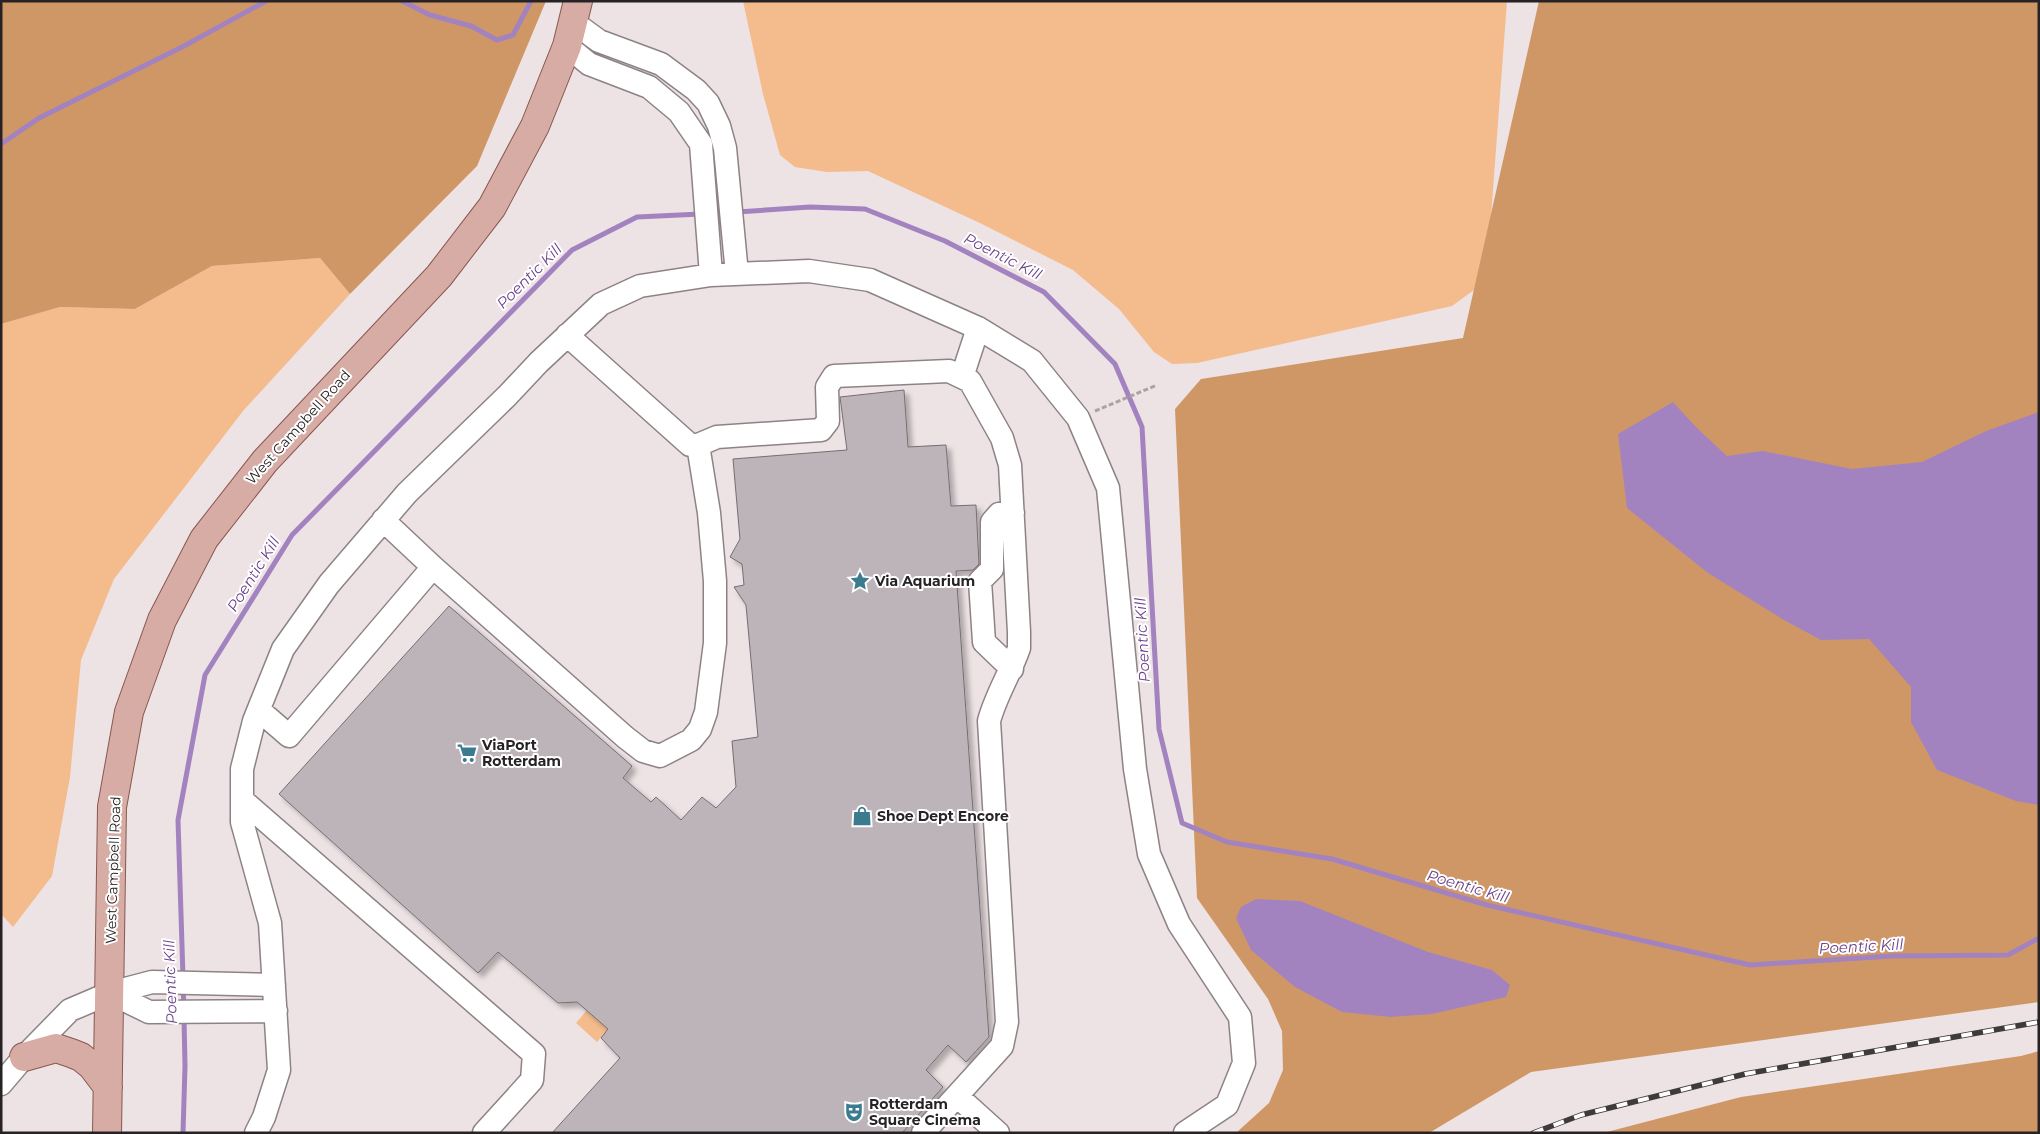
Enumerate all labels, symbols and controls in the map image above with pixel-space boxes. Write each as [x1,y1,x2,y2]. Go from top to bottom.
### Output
water label: Poentic Kill [961,228,1045,284]
water label: Poentic Kill [492,239,566,313]
street label: West Campbell Road [242,366,354,488]
water label: Poentic Kill [223,533,283,615]
place icon: Via Aquarium [849,570,871,592]
place label: Via Aquarium [874,572,975,590]
water label: Poentic Kill [1130,597,1154,683]
place label: ViaPort Rotterdam [481,736,561,770]
supermarket icon: ViaPort Rotterdam [456,742,478,764]
street label: West Campbell Road [101,796,125,944]
shop icon: Shoe Dept Encore [851,805,873,827]
place label: Shoe Dept Encore [877,807,1009,825]
water label: Poentic Kill [1425,865,1511,907]
water label: Poentic Kill [1818,934,1904,958]
water label: Poentic Kill [159,939,181,1025]
place label: Rotterdam Square Cinema [869,1095,981,1129]
theatre icon: Rotterdam Square Cinema [843,1101,865,1123]

